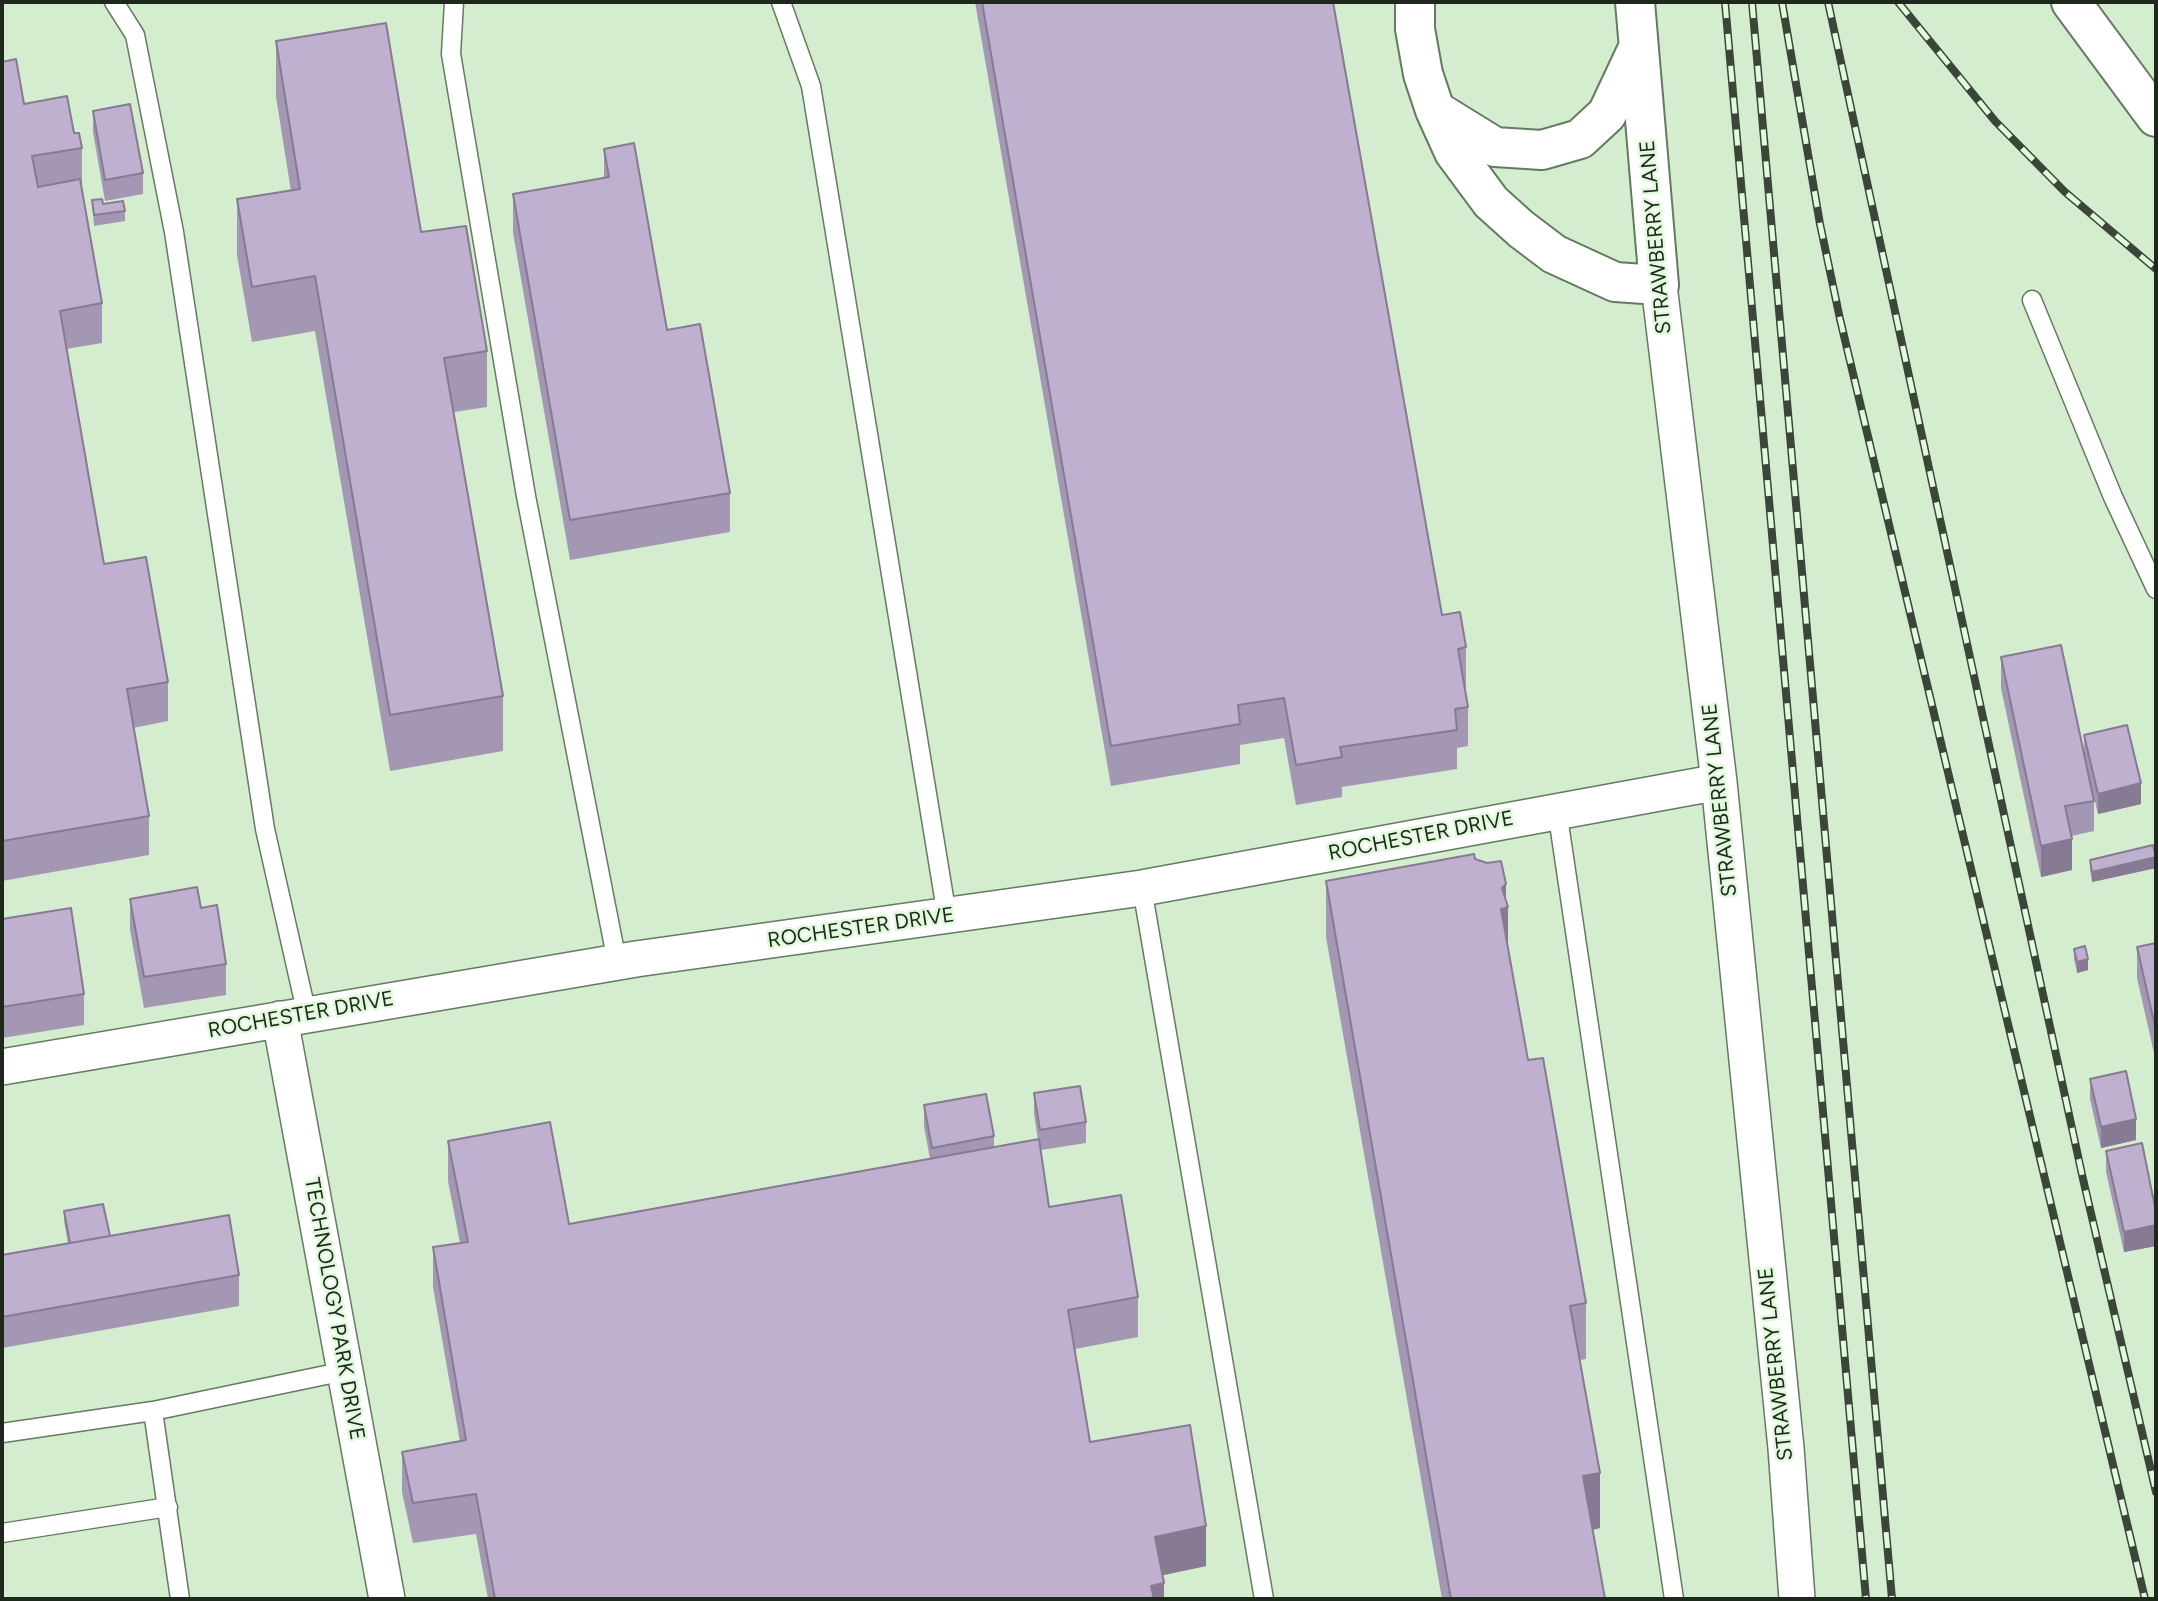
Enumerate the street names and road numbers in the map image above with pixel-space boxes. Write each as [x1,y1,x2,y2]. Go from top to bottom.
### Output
street label: STRAWBERRY LANE [1635,139,1677,335]
street label: STRAWBERRY LANE [1697,702,1743,898]
street label: ROCHESTER DRIVE [1326,806,1516,866]
street label: ROCHESTER DRIVE [766,902,956,954]
street label: ROCHESTER DRIVE [206,986,396,1044]
street label: TECHNOLOGY PARK DRIVE [299,1176,369,1442]
street label: STRAWBERRY LANE [1753,1266,1799,1462]

